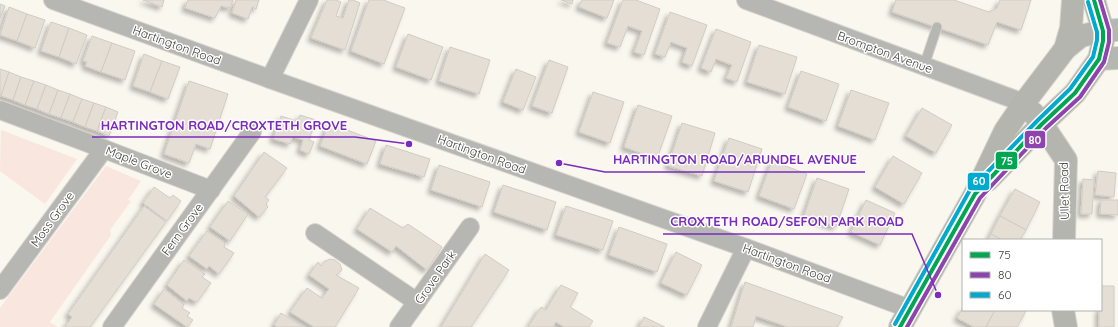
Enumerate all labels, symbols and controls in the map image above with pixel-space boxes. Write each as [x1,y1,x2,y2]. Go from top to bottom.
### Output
street label: Hartington Road [131,22,223,68]
street label: Brompton Avenue [835,28,935,76]
callout: HARTINGTON ROAD/CROXTETH GROVE [92,112,355,137]
text: HARTINGTON ROAD/CROXTETH GROVE [101,117,347,133]
line badge: 80 [1024,130,1046,149]
street label: Hartington Road [436,131,528,177]
text: 80 [1029,133,1042,147]
street label: Maple Grove [104,142,175,182]
callout: HARTINGTON ROAD/ARUNDEL AVENUE [605,147,865,172]
text: HARTINGTON ROAD/ARUNDEL AVENUE [613,151,857,167]
line badge: 75 [995,151,1018,170]
text: 75 [1001,154,1013,168]
street label: Ullet Road [1056,162,1072,220]
line badge: 60 [967,172,990,191]
text: 60 [973,174,986,188]
street label: Moss Grove [27,188,77,250]
street label: Fern Grove [158,200,206,258]
callout: CROXTETH ROAD/SEFON PARK ROAD [663,209,912,234]
text: CROXTETH ROAD/SEFON PARK ROAD [670,213,904,229]
legend [962,239,1102,311]
street label: Hartington Road [741,240,833,286]
street label: Grove Park [411,247,459,307]
text: 75 [998,247,1011,262]
text: 80 [998,267,1012,282]
text: 60 [998,287,1012,302]

